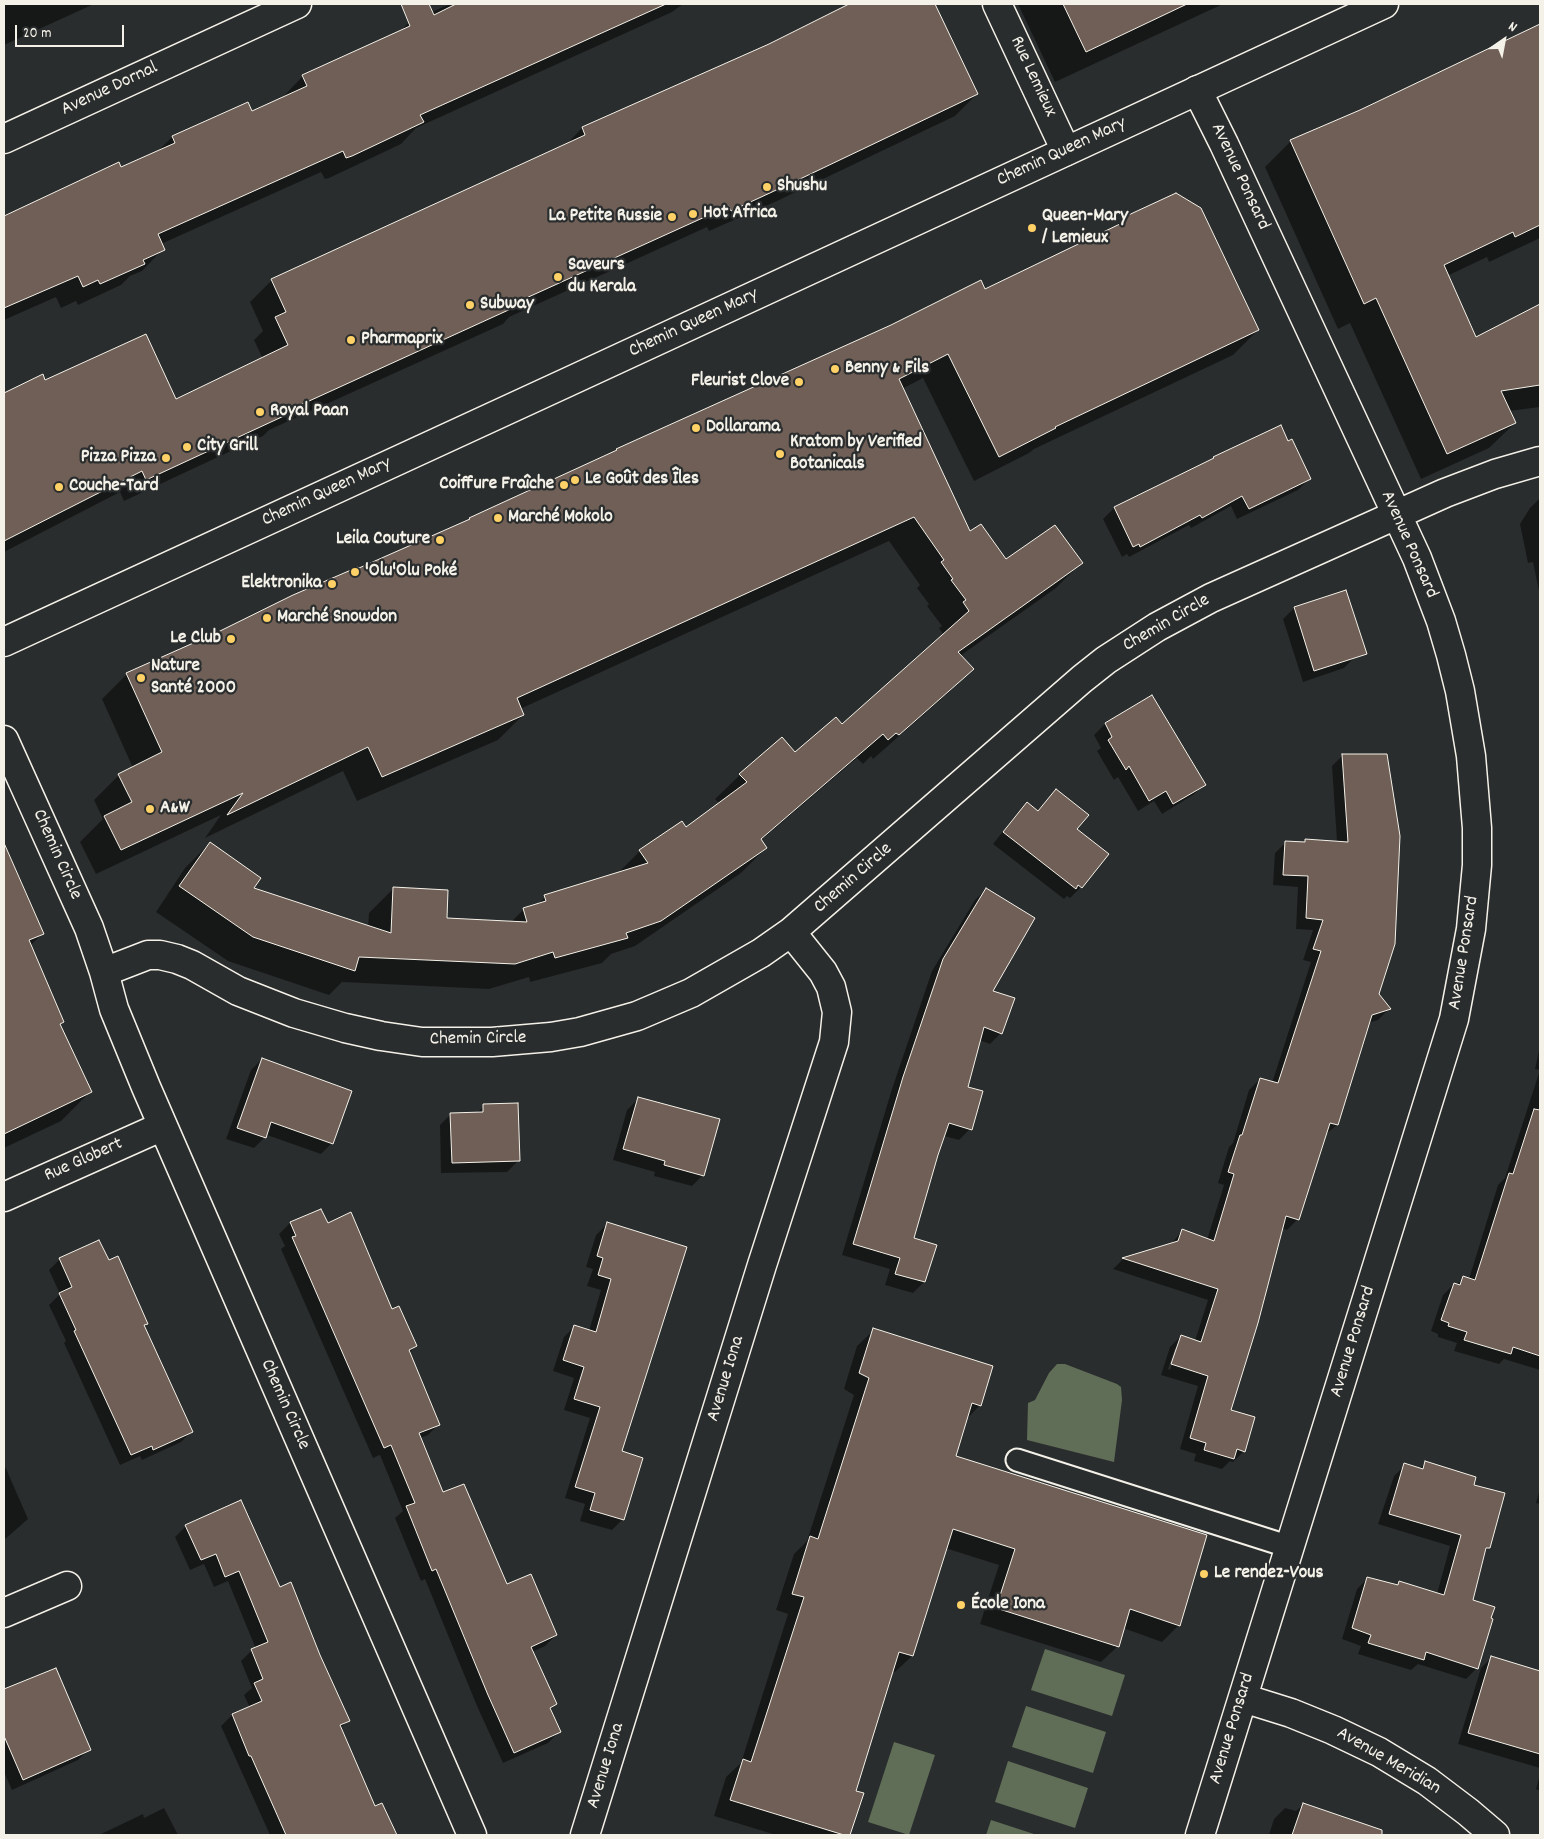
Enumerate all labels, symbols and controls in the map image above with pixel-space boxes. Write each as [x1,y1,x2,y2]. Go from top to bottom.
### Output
scale bar [18,15,126,47]
north arrow [1479,15,1529,65]
text: N [1504,17,1521,38]
text: 20 m [23,23,51,45]
street label: Rue Lemieux [1003,33,1061,121]
street label: Avenue Dornal [58,58,162,122]
street label: Chemin Queen Mary [994,113,1130,193]
street label: Avenue Ponsard [1204,120,1274,234]
place label: Shushu [777,176,827,198]
marker: Shushu [761,181,773,193]
place label: Hot Africa [703,203,777,225]
place label: La Petite Russie [548,206,662,228]
place label: Queen-Mary / Lemieux [1042,206,1128,250]
marker: Hot Africa [687,208,699,220]
marker: La Petite Russie [666,211,678,223]
marker: Queen-Mary / Lemieux [1026,222,1038,234]
place label: Saveurs du Kerala [568,255,636,299]
marker: Saveurs du Kerala [552,271,564,283]
street label: Chemin Queen Mary [626,284,762,364]
place label: Subway [480,294,534,316]
marker: Subway [464,299,476,311]
place label: Pharmaprix [361,329,443,351]
marker: Pharmaprix [345,334,357,346]
place label: Benny & Fils [845,358,929,380]
marker: Benny & Fils [829,363,841,375]
place label: Fleurist Clove [691,371,789,393]
marker: Fleurist Clove [793,376,805,388]
place label: Royal Paan [270,401,348,423]
marker: Royal Paan [254,406,266,418]
place label: Dollarama [706,417,780,439]
marker: Dollarama [690,422,702,434]
place label: Kratom by Verified Botanicals [790,432,922,476]
place label: City Grill [197,436,258,458]
marker: City Grill [181,441,193,453]
place label: Pizza Pizza [81,447,156,469]
marker: Kratom by Verified Botanicals [774,448,786,460]
marker: Pizza Pizza [160,452,172,464]
street label: Chemin Queen Mary [259,453,395,533]
place label: Le Goût des Îles [585,469,699,491]
place label: Coiffure Fraîche [439,474,554,496]
marker: Le Goût des Îles [569,474,581,486]
place label: Couche-Tard [69,476,159,498]
marker: Coiffure Fraîche [558,479,570,491]
marker: Couche-Tard [53,481,65,493]
street label: Avenue Ponsard [1374,488,1442,602]
place label: Marché Mokolo [508,507,613,529]
marker: Marché Mokolo [492,512,504,524]
place label: Leila Couture [336,529,430,551]
marker: Leila Couture [434,534,446,546]
place label: 'Olu'Olu Poké [365,561,457,583]
marker: 'Olu'Olu Poké [349,566,361,578]
place label: Elektronika [241,573,322,595]
marker: Elektronika [326,578,338,590]
street label: Chemin Circle [1119,590,1215,658]
place label: Marché Snowdon [277,607,397,629]
marker: Marché Snowdon [261,612,273,624]
place label: Le Club [170,628,221,650]
marker: Le Club [225,633,237,645]
place label: Nature Santé 2000 [151,656,236,700]
marker: Nature Santé 2000 [135,672,147,684]
place label: A&W [160,798,190,820]
marker: A&W [144,803,156,815]
street label: Chemin Circle [26,806,86,904]
street label: Chemin Circle [810,839,898,919]
street label: Avenue Ponsard [1445,894,1485,1012]
street label: Chemin Circle [430,1028,526,1052]
street label: Rue Globert [41,1134,127,1188]
street label: Avenue Ponsard [1326,1284,1382,1400]
street label: Avenue Iona [703,1333,751,1425]
street label: Chemin Circle [254,1356,314,1454]
place label: Le rendez-Vous [1214,1563,1323,1585]
marker: Le rendez-Vous [1198,1568,1210,1580]
place label: École Iona [971,1594,1045,1616]
marker: École Iona [955,1599,967,1611]
street label: Avenue Ponsard [1205,1671,1261,1787]
street label: Avenue Iona [583,1720,631,1812]
street label: Avenue Meridian [1332,1723,1444,1801]

